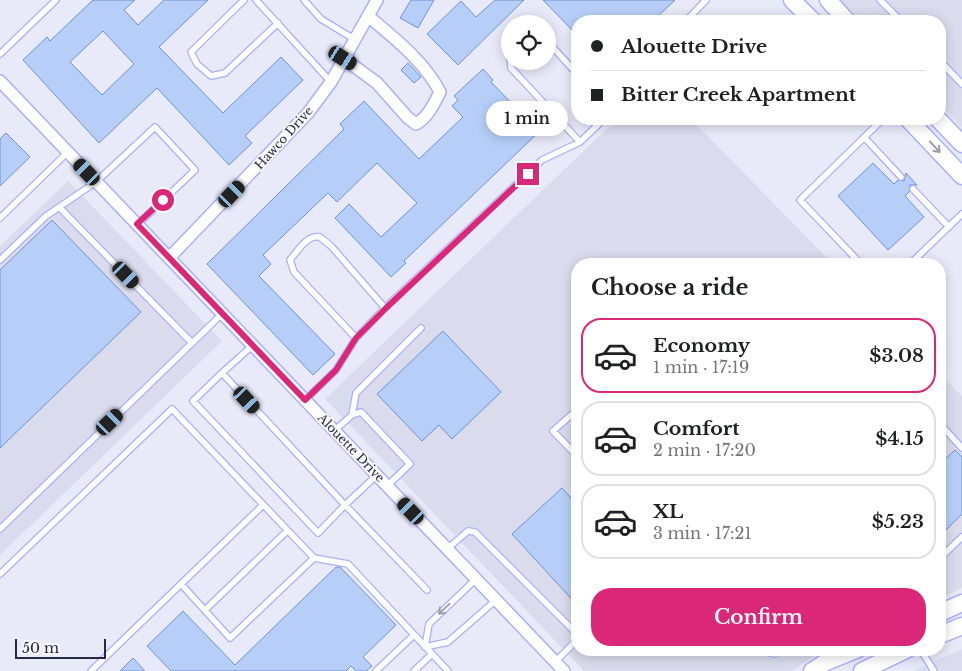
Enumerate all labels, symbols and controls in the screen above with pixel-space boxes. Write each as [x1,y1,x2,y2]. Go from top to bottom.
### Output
map controls [501,15,556,70]
button: locate [501,15,556,70]
text: Alouette Drive [621,35,767,58]
car [326,44,359,72]
text: Bitter Creek Apartment [621,83,856,106]
callout: 1 min [487,101,569,136]
street label: Hawco Drive [251,103,316,172]
text: 1 min [504,108,550,128]
one-way arrow [929,141,941,154]
car [71,156,102,188]
route end [517,163,539,185]
car [216,178,247,210]
route start [152,189,174,211]
car [110,259,141,291]
text: Choose a ride [591,274,748,301]
icon: car [593,333,638,378]
text: Economy [653,334,750,357]
text: $3.08 [869,344,924,367]
text: 1 min · 17:19 [653,357,749,377]
car [231,384,262,416]
car [93,406,126,438]
street label: Alouette Drive [314,409,388,485]
icon: car [593,416,638,461]
text: Comfort [653,417,740,440]
text: $4.15 [875,427,924,450]
text: 2 min · 17:20 [653,440,756,460]
car [395,495,426,527]
icon: car [593,499,638,544]
text: XL [653,500,683,523]
text: $5.23 [872,510,924,533]
text: 3 min · 17:21 [653,523,752,543]
button: Confirm [591,588,926,646]
one-way arrow [438,603,451,615]
scale bar [15,636,106,659]
text: 50 m [22,639,59,657]

